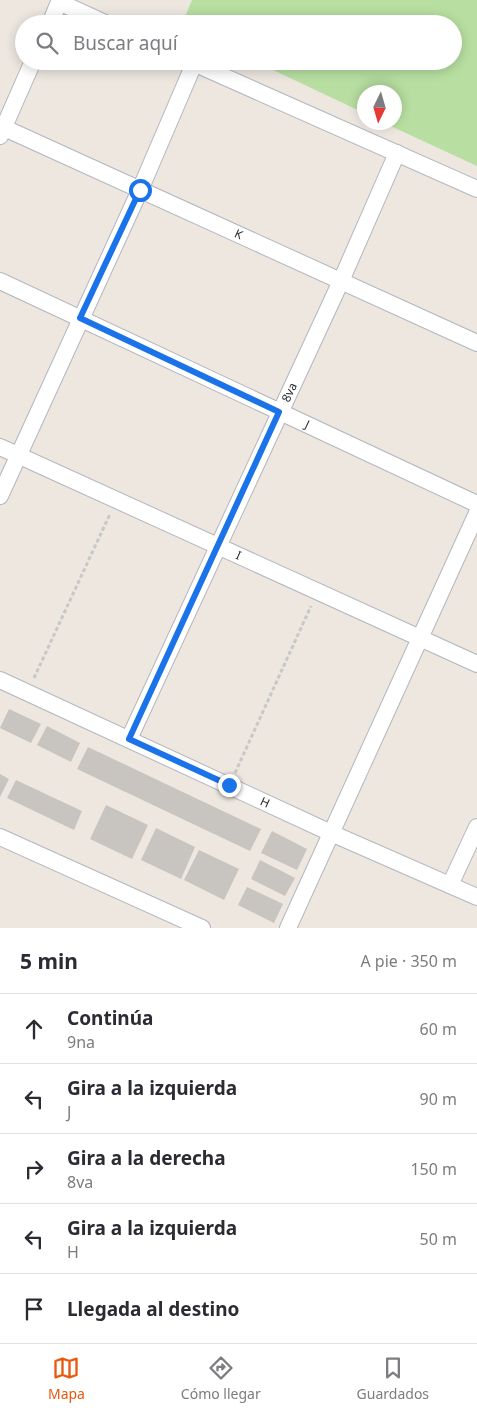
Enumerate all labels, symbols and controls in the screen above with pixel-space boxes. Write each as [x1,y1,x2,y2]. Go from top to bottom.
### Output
search box [15,15,462,70]
icon: search [33,29,61,57]
text: Buscar aquí [73,30,178,56]
north arrow [357,85,402,130]
route start [129,179,152,202]
street label: K [232,225,246,244]
street label: 8va [277,380,301,405]
street label: J [301,415,312,433]
street label: I [233,546,244,564]
route end [218,774,241,797]
street label: H [258,792,273,812]
text: 5 min [20,947,78,975]
text: A pie · 350 m [360,950,457,972]
text: Continúa [67,1005,153,1031]
icon: ahead [20,1015,48,1043]
text: 60 m [420,1018,457,1040]
text: 9na [67,1031,95,1053]
text: Gira a la izquierda [67,1075,237,1101]
icon: left [20,1085,48,1113]
text: 90 m [420,1088,457,1110]
text: J [67,1101,71,1123]
text: Gira a la derecha [67,1145,226,1171]
icon: right [20,1155,48,1183]
text: 150 m [410,1158,457,1180]
text: 8va [67,1171,93,1193]
text: Gira a la izquierda [67,1215,237,1241]
icon: left [20,1225,48,1253]
text: 50 m [420,1228,457,1250]
text: H [67,1241,79,1263]
icon: arrive [20,1295,48,1323]
text: Llegada al destino [67,1296,239,1322]
tab: Mapa [48,1354,85,1403]
tab: Cómo llegar [181,1354,261,1403]
tab: Guardados [357,1354,429,1403]

